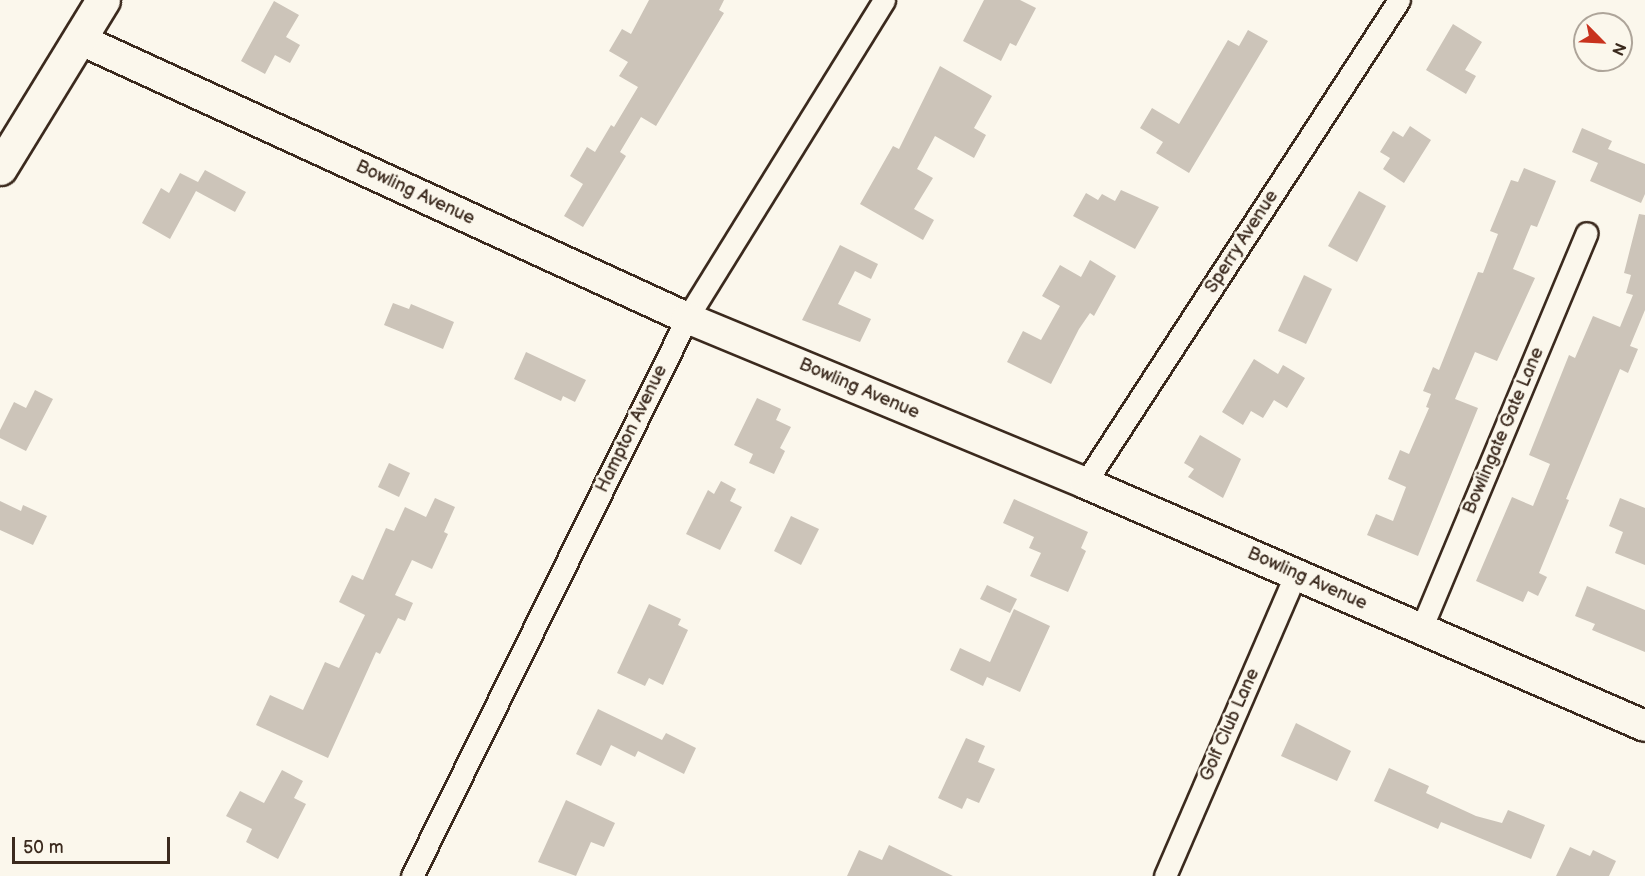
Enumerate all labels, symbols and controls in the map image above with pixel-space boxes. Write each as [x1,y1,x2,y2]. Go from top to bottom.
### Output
north arrow [1573,12,1633,72]
text: N [1607,39,1629,58]
street label: Bowling Avenue [352,156,478,230]
street label: Sperry Avenue [1200,186,1284,298]
street label: Bowlingate Gate Lane [1459,344,1549,518]
street label: Bowling Avenue [796,354,922,424]
street label: Hampton Avenue [592,362,672,496]
street label: Bowling Avenue [1244,543,1370,615]
street label: Golf Club Lane [1196,665,1264,785]
scale bar [15,825,172,863]
text: 50 m [23,837,64,858]

